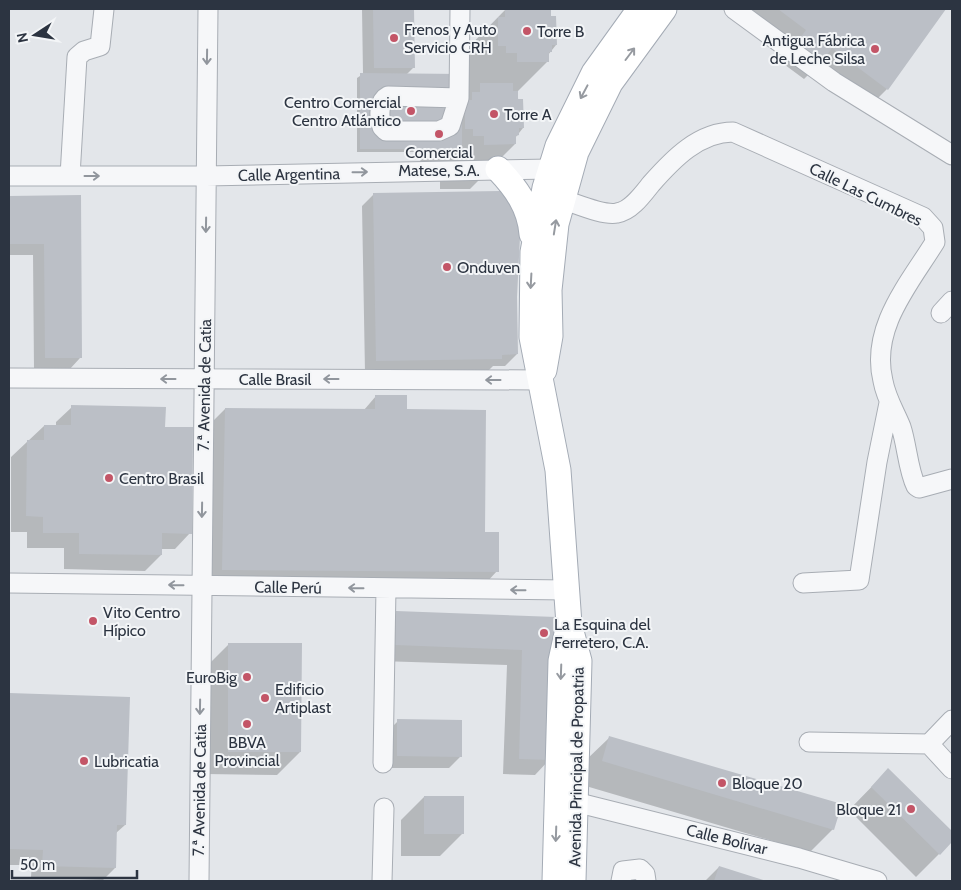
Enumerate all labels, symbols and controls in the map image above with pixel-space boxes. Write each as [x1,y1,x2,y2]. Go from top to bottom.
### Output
north arrow [10,10,60,60]
place label: Frenos y Auto Servicio CRH [404,20,497,57]
place label: Torre B [537,22,585,41]
marker: Torre B [521,25,533,37]
text: N [12,31,32,44]
place label: Antigua Fábrica de Leche Silsa [763,31,865,68]
marker: Frenos y Auto Servicio CRH [388,32,400,44]
marker: Antigua Fábrica de Leche Silsa [869,43,881,55]
one-way arrow [624,48,635,61]
one-way arrow [202,49,212,65]
one-way arrow [578,85,588,99]
place label: Centro Comercial Centro Atlántico [284,93,401,130]
marker: Centro Comercial Centro Atlántico [405,105,417,117]
place label: Torre A [504,105,552,124]
marker: Torre A [488,108,500,120]
marker: Comercial Matese, S.A. [433,128,445,140]
place label: Comercial Matese, S.A. [398,143,480,180]
street label: Calle Las Cumbres [806,159,926,230]
street label: Calle Argentina [238,164,340,185]
one-way arrow [352,167,368,177]
one-way arrow [84,171,100,181]
one-way arrow [201,216,210,232]
one-way arrow [551,220,561,236]
place label: Onduven [457,258,520,277]
marker: Onduven [441,261,453,273]
one-way arrow [527,273,536,289]
street label: 7.ª Avenida de Catia [194,318,215,451]
street label: Calle Brasil [239,370,312,389]
one-way arrow [160,374,176,384]
one-way arrow [323,374,339,384]
one-way arrow [485,375,502,385]
place label: Centro Brasil [119,469,204,488]
marker: Centro Brasil [103,472,115,484]
one-way arrow [198,501,207,517]
street label: Calle Perú [254,577,322,598]
one-way arrow [168,581,184,590]
one-way arrow [348,583,364,593]
one-way arrow [510,585,526,595]
place label: Vito Centro Hípico [103,603,180,640]
marker: Vito Centro Hípico [87,615,99,627]
place label: La Esquina del Ferretero, C.A. [554,615,651,652]
marker: La Esquina del Ferretero, C.A. [538,627,550,639]
one-way arrow [556,663,566,679]
street label: Avenida Principal de Propatria [565,667,588,867]
place label: EuroBig [186,668,238,687]
marker: EuroBig [241,671,253,683]
place label: Edificio Artiplast [275,680,332,717]
marker: Edificio Artiplast [259,692,271,704]
one-way arrow [195,698,205,715]
marker: BBVA Provincial [241,718,253,730]
street label: 7.ª Avenida de Catia [189,723,210,856]
place label: BBVA Provincial [215,733,280,770]
place label: Lubricatia [94,752,159,771]
marker: Lubricatia [78,755,90,767]
place label: Bloque 20 [732,774,803,793]
marker: Bloque 20 [716,777,728,789]
place label: Bloque 21 [836,800,901,819]
marker: Bloque 21 [905,803,917,815]
street label: Calle Bolívar [684,820,770,859]
one-way arrow [552,826,561,842]
scale bar [12,848,138,880]
text: 50 m [20,856,55,874]

